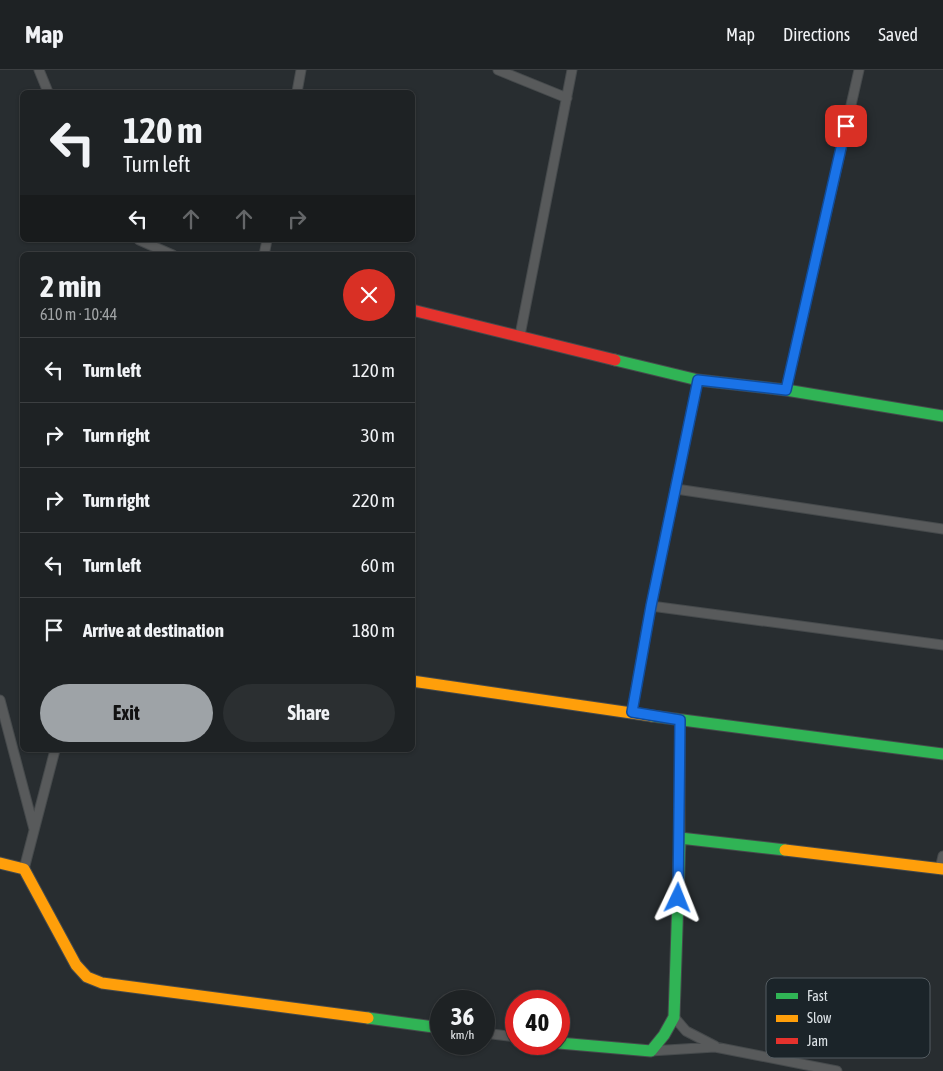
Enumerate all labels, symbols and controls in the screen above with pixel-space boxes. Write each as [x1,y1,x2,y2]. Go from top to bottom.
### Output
text: Map [25,21,64,48]
text: Map [726,24,755,45]
text: Directions [783,24,850,45]
text: Saved [878,24,918,45]
pin [825,105,867,147]
icon: left [40,110,105,175]
text: 120 m [123,110,202,150]
icon: arrive [832,112,860,140]
text: Turn left [123,151,190,177]
icon: left [124,205,152,233]
icon: ahead [177,205,205,233]
icon: ahead [230,205,258,233]
icon: right [283,205,311,233]
text: 2 min [40,269,101,303]
button: close [343,269,395,321]
text: 610 m · 10:44 [40,305,117,323]
icon: left [40,356,68,384]
text: Turn left [83,359,141,381]
text: 120 m [352,359,395,381]
icon: right [40,421,68,449]
text: Turn right [83,424,150,446]
text: 30 m [361,424,395,446]
icon: right [40,486,68,514]
text: Turn right [83,489,150,511]
text: 220 m [352,489,395,511]
icon: left [40,551,68,579]
text: Turn left [83,554,141,576]
text: 60 m [361,554,395,576]
icon: arrive [40,616,68,644]
text: Arrive at destination [83,619,224,641]
text: 180 m [352,619,395,641]
button: Exit [40,684,213,742]
button: Share [223,684,395,742]
position arrow [651,871,703,923]
legend [766,978,930,1058]
text: Fast [807,988,828,1004]
speed limit sign: 40 [505,990,570,1055]
text: 36 [451,1002,474,1030]
text: Slow [807,1010,832,1026]
text: km/h [451,1028,474,1042]
text: Jam [807,1033,828,1049]

